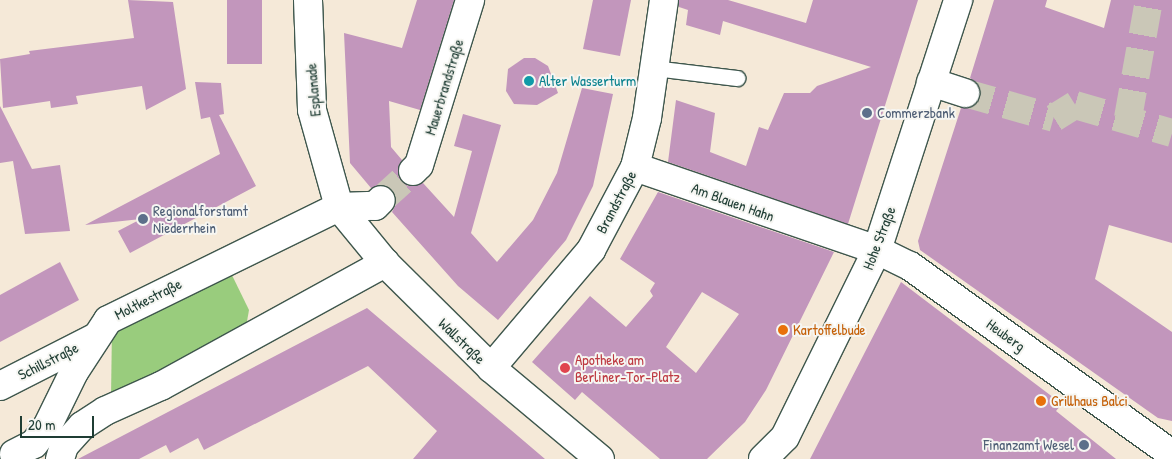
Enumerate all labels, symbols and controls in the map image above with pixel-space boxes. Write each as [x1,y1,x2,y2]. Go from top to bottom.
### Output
street label: Mauerbrandstraße [421,37,467,137]
street label: Esplanade [302,63,324,117]
place label: Alter Wasserturm [539,72,636,90]
marker: Alter Wasserturm [523,75,535,87]
place label: Commerzbank [877,104,955,122]
marker: Commerzbank [861,107,873,119]
street label: Brandstraße [592,168,640,236]
street label: Am Blauen Hahn [689,179,777,225]
place label: Regionalforstamt Niederrhein [153,201,248,236]
street label: Hohe Straße [859,204,899,272]
marker: Regionalforstamt Niederrhein [137,213,149,225]
street label: Moltkestraße [111,274,185,324]
street label: Wallstraße [435,314,489,368]
street label: Heuberg [983,315,1029,355]
place label: Kartoffelbude [793,321,866,339]
marker: Kartoffelbude [777,324,789,336]
street label: Schillstraße [15,338,81,384]
place label: Apotheke am Berliner-Tor-Platz [575,350,680,385]
marker: Apotheke am Berliner-Tor-Platz [559,362,571,374]
place label: Grillhaus Balci [1051,392,1128,410]
marker: Grillhaus Balci [1035,395,1047,407]
scale bar [22,406,96,438]
text: 20 m [28,414,55,435]
place label: Finanzamt Wesel [984,436,1074,454]
marker: Finanzamt Wesel [1078,439,1090,451]

